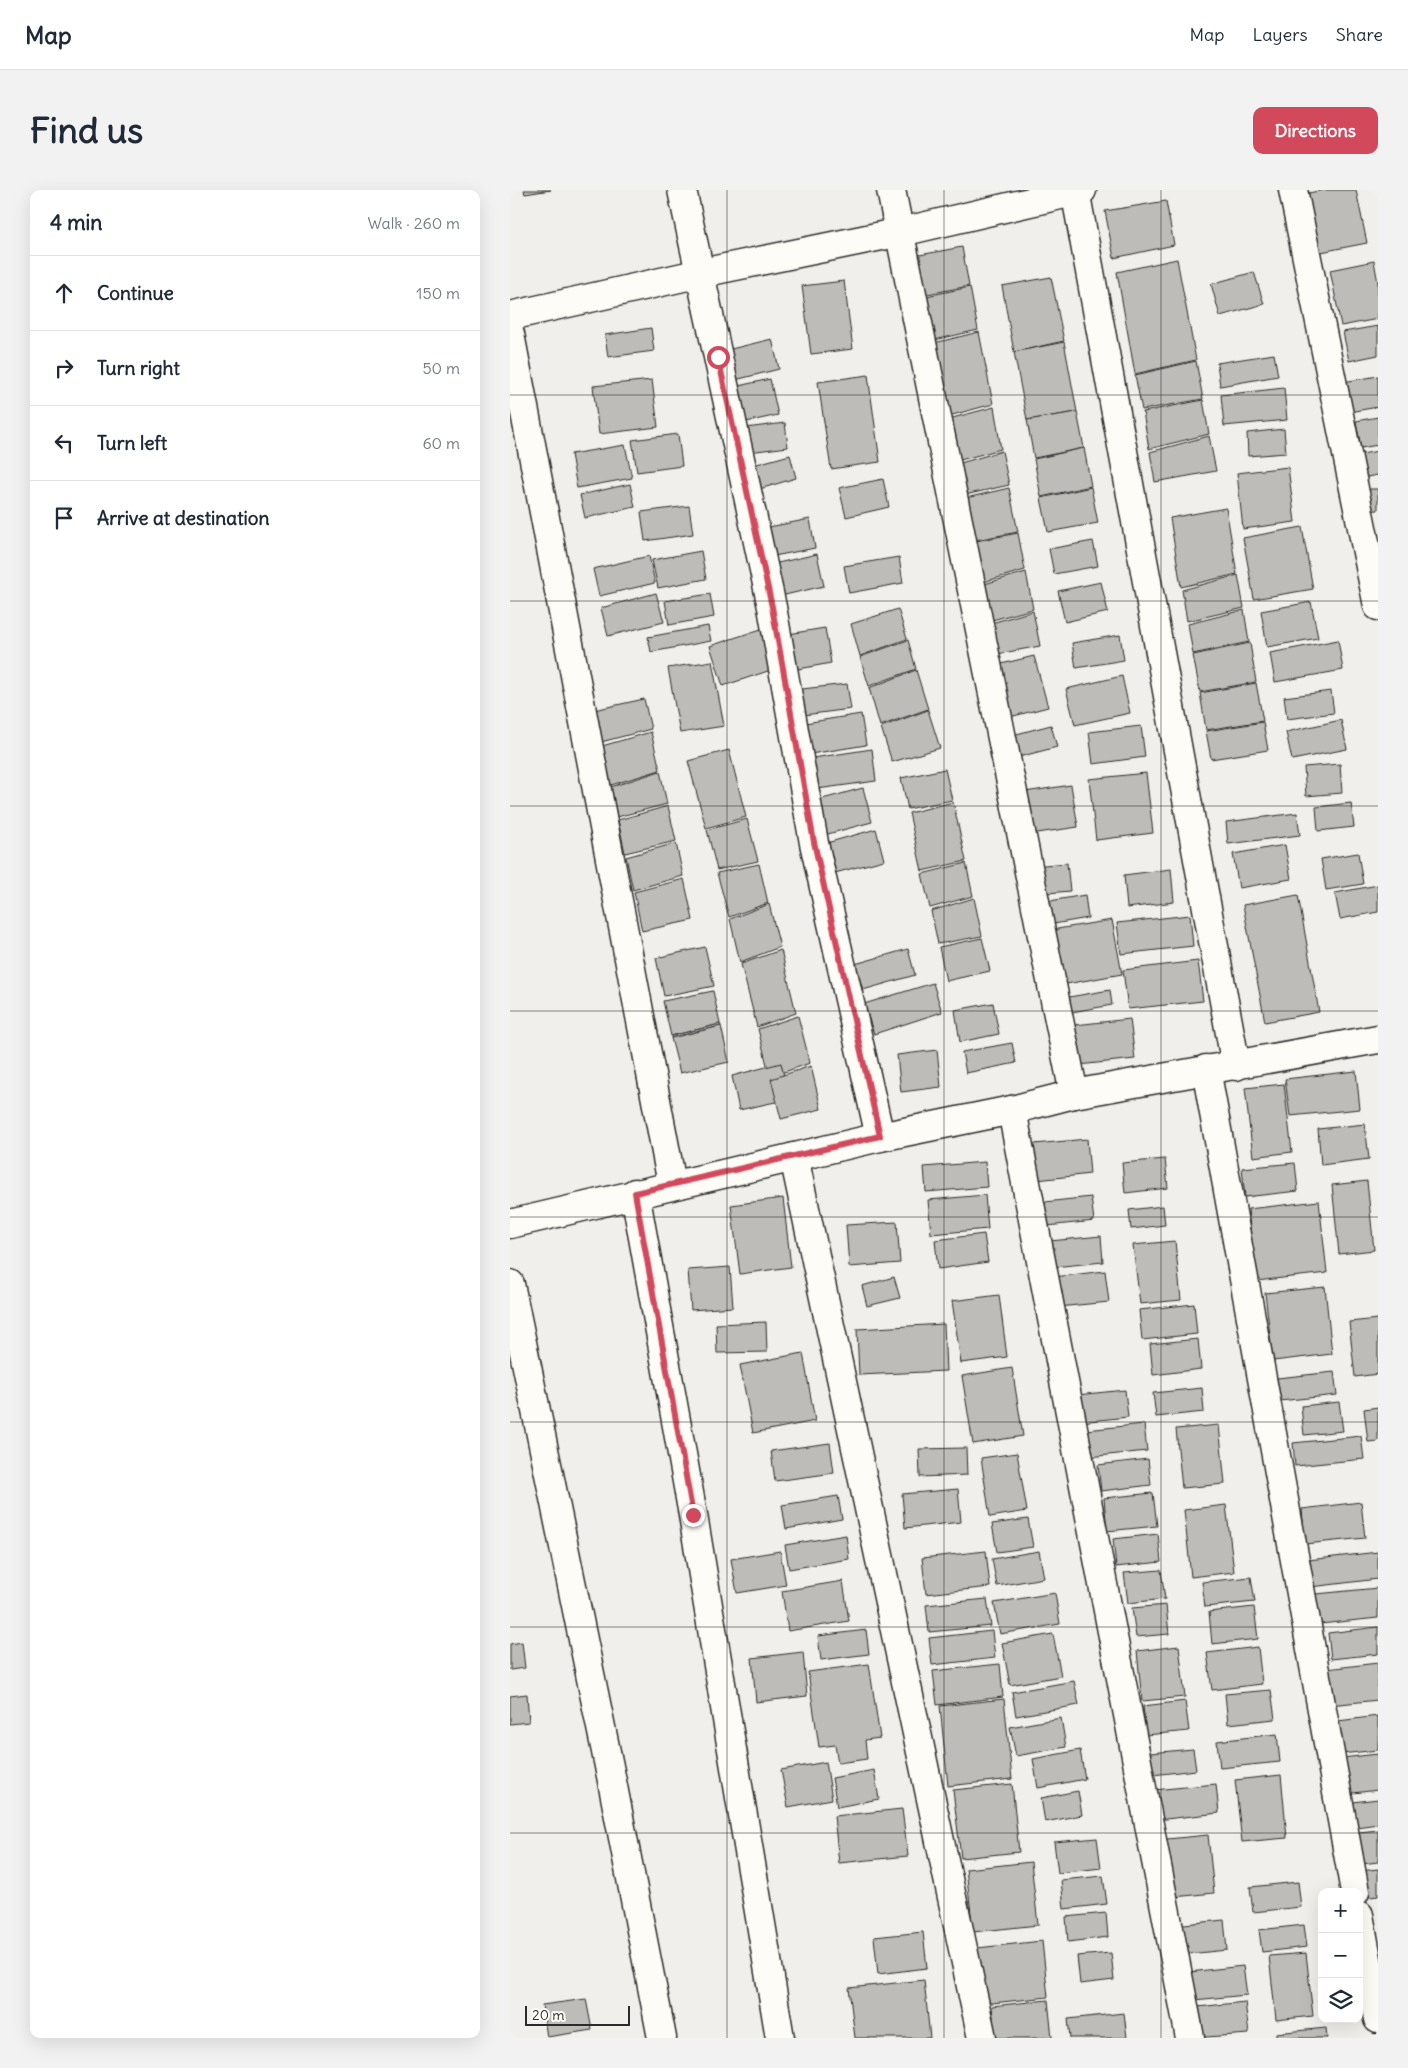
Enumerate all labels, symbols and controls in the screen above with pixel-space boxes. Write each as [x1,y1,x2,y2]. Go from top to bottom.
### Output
text: Map [25,20,72,50]
text: Map [1189,23,1224,46]
text: Layers [1252,23,1308,46]
text: Share [1336,23,1383,46]
button: Directions [1253,107,1378,154]
text: Find us [30,108,143,152]
text: 4 min [50,209,102,236]
text: Walk · 260 m [368,213,460,233]
icon: ahead [50,279,78,307]
text: Continue [97,281,174,305]
text: 150 m [416,283,460,303]
route start [707,346,730,369]
icon: right [50,354,78,382]
text: Turn right [97,356,180,380]
text: 50 m [422,358,460,378]
icon: left [50,429,78,457]
text: Turn left [97,431,167,455]
text: 60 m [422,433,460,453]
icon: arrive [50,504,78,532]
text: Arrive at destination [97,506,270,530]
route end [682,1504,705,1527]
map controls [1318,1888,1363,2023]
button: + [1318,1888,1363,1933]
button: − [1318,1933,1363,1978]
button: layers [1318,1978,1363,2023]
scale bar [525,2003,630,2026]
text: 20 m [532,2006,565,2024]

